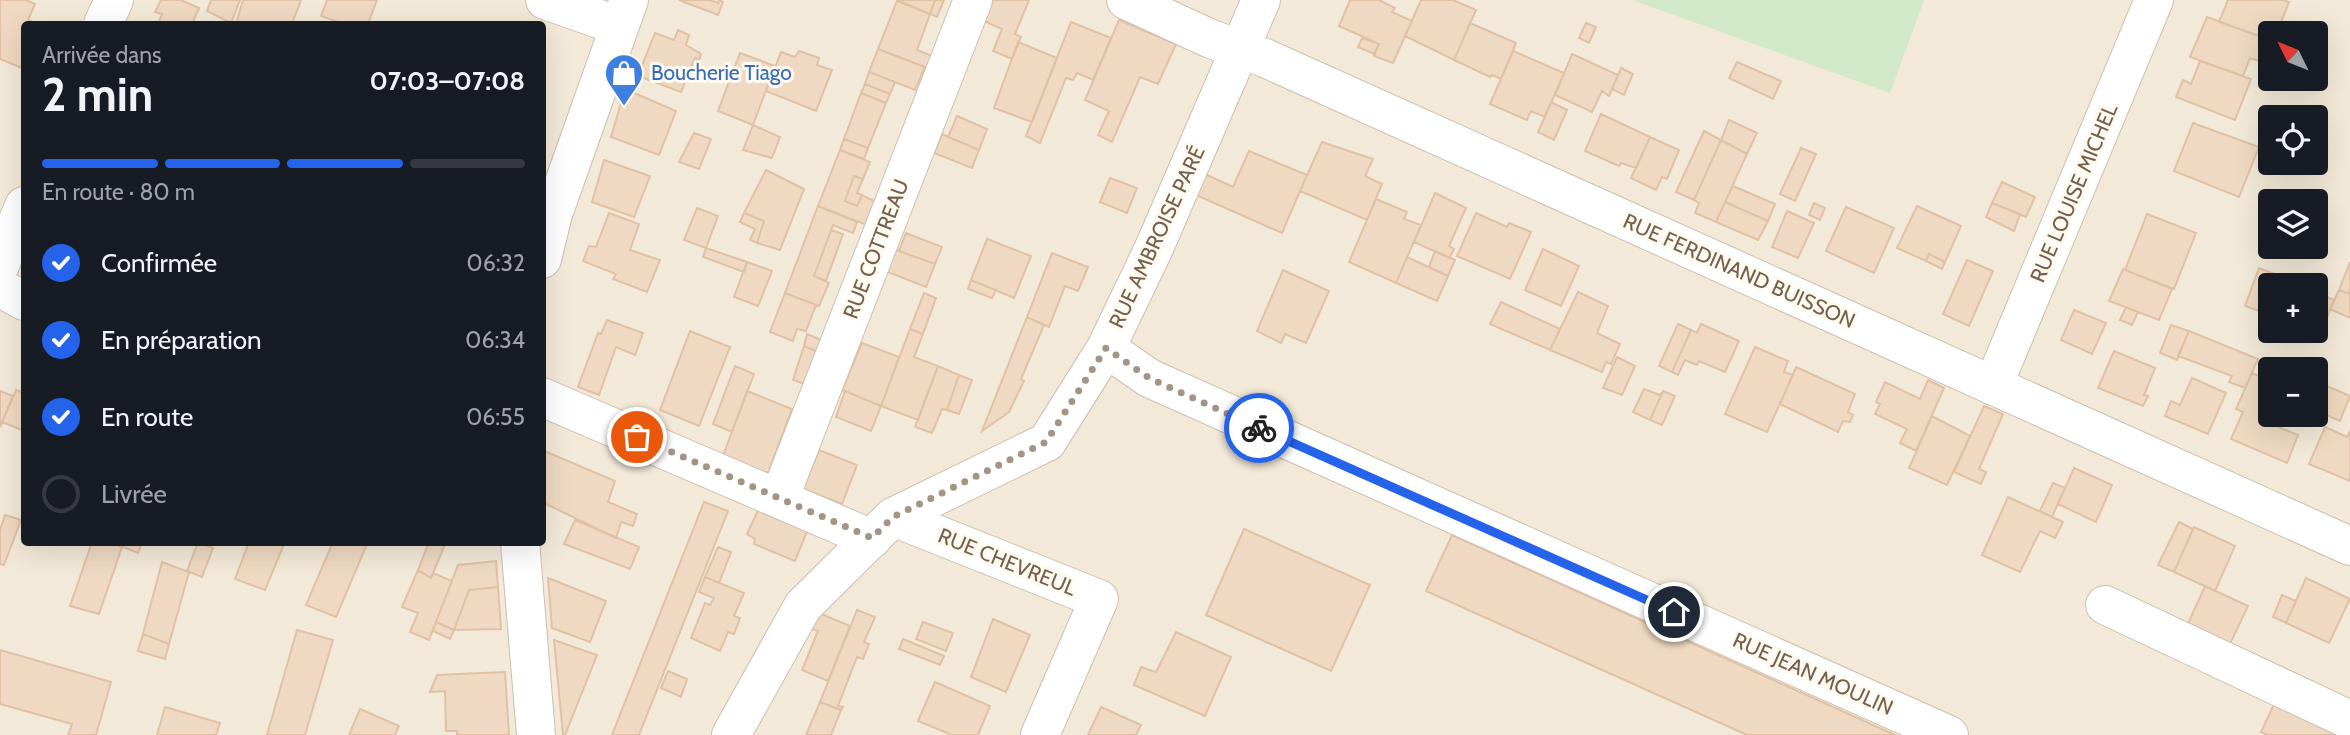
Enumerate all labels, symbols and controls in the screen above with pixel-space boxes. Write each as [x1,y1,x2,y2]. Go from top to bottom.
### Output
north arrow [2258,21,2328,91]
map controls [2258,21,2328,427]
text: Arrivée dans [42,41,162,69]
shop icon: Boucherie Tiago [603,52,645,107]
place label: Boucherie Tiago [651,60,792,85]
text: 07:03–07:08 [369,65,525,97]
text: 2 min [42,67,153,123]
street label: RUE LOUISE MICHEL [2025,99,2123,286]
button: locate [2258,105,2328,175]
street label: RUE AMBROISE PARÉ [1103,142,1210,332]
street label: RUE COTTREAU [838,176,914,322]
text: En route · 80 m [42,178,195,206]
button: layers [2258,189,2328,259]
street label: RUE FERDINAND BUISSON [1619,208,1859,333]
icon: check [42,244,80,282]
text: Confirmée [101,247,217,279]
text: 06:32 [467,249,525,277]
button: + [2258,273,2328,343]
icon: check [42,321,80,359]
text: En préparation [101,324,262,356]
text: 06:34 [465,326,525,354]
button: − [2258,357,2328,427]
courier [1224,393,1294,463]
icon: check [42,398,80,436]
text: En route [101,401,193,433]
text: 06:55 [466,403,525,431]
pin [607,407,667,467]
icon: bike [1240,409,1278,447]
icon: bag [618,418,656,456]
text: Livrée [101,478,167,510]
street label: RUE CHEVREUL [935,523,1080,601]
pin [1644,582,1704,642]
icon: home [1655,593,1693,631]
street label: RUE JEAN MOULIN [1729,627,1897,720]

